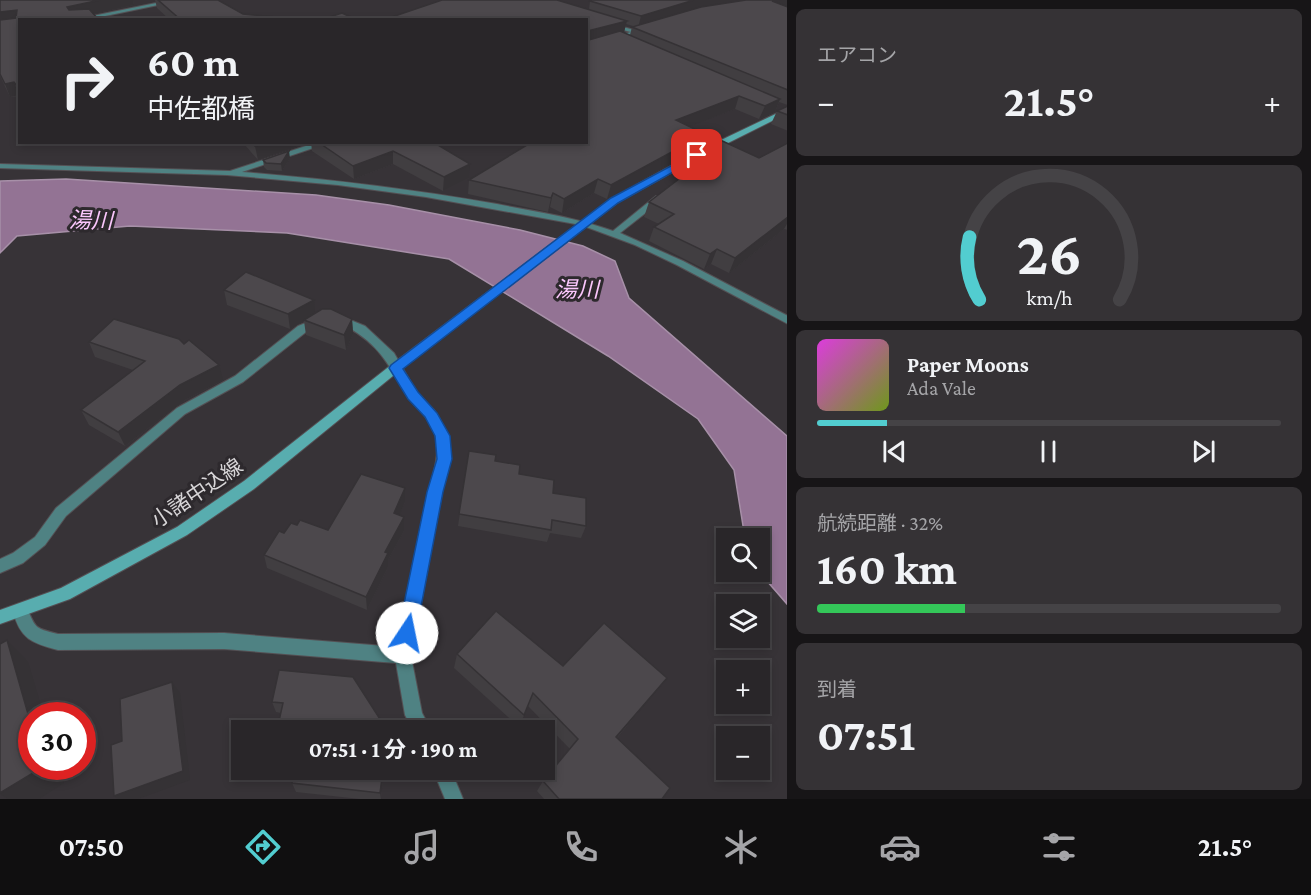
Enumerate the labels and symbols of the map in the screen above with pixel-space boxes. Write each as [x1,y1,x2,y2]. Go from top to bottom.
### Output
pin [671,129,722,180]
water label: 湯川 [69,208,115,233]
water label: 湯川 [555,277,601,302]
street label: 小諸中込線 [147,454,247,532]
position arrow [375,601,439,665]
speed limit sign: 30 [18,702,96,780]

